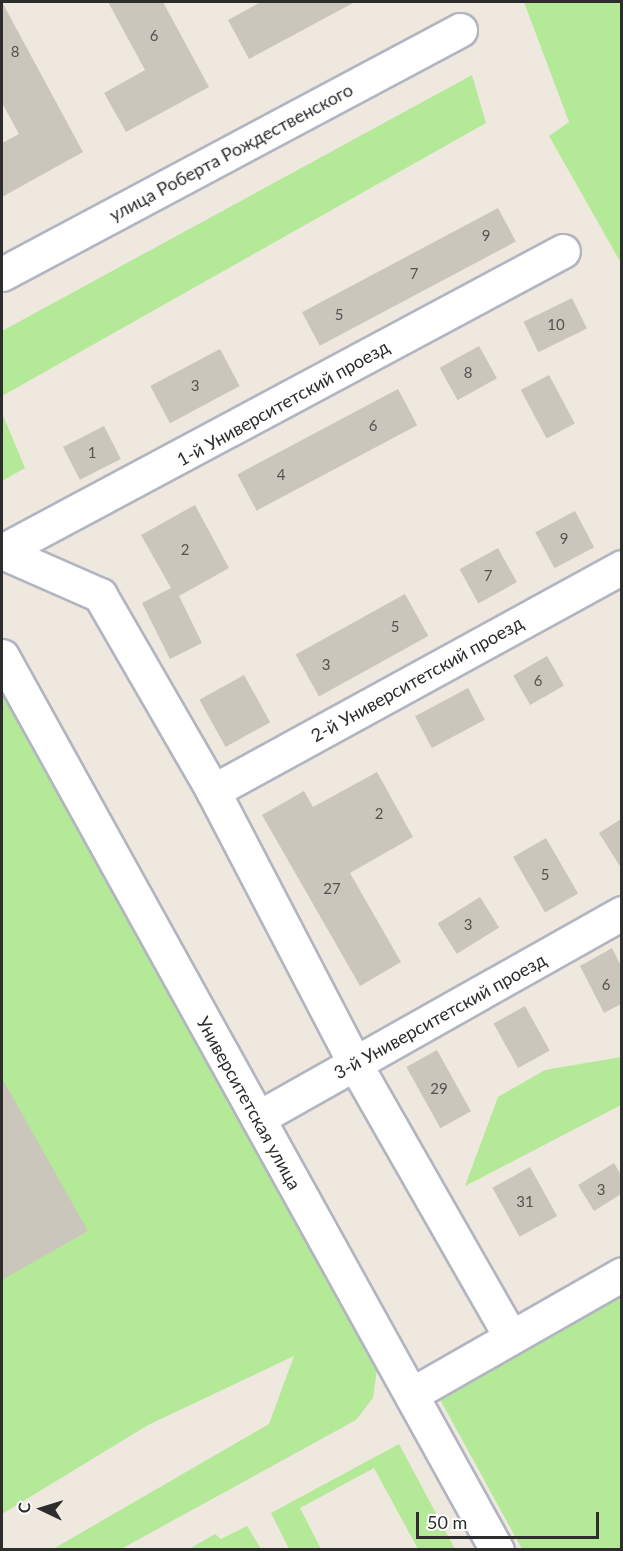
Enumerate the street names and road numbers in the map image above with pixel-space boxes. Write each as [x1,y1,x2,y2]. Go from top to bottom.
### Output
street label: улица Роберта Рождественского [105,78,357,226]
street label: 1-й Университетский проезд [173,336,393,470]
street label: 2-й Университетский проезд [307,612,527,746]
street label: 3-й Университетский проезд [330,949,550,1083]
street label: Университетская улица [192,1013,306,1193]

